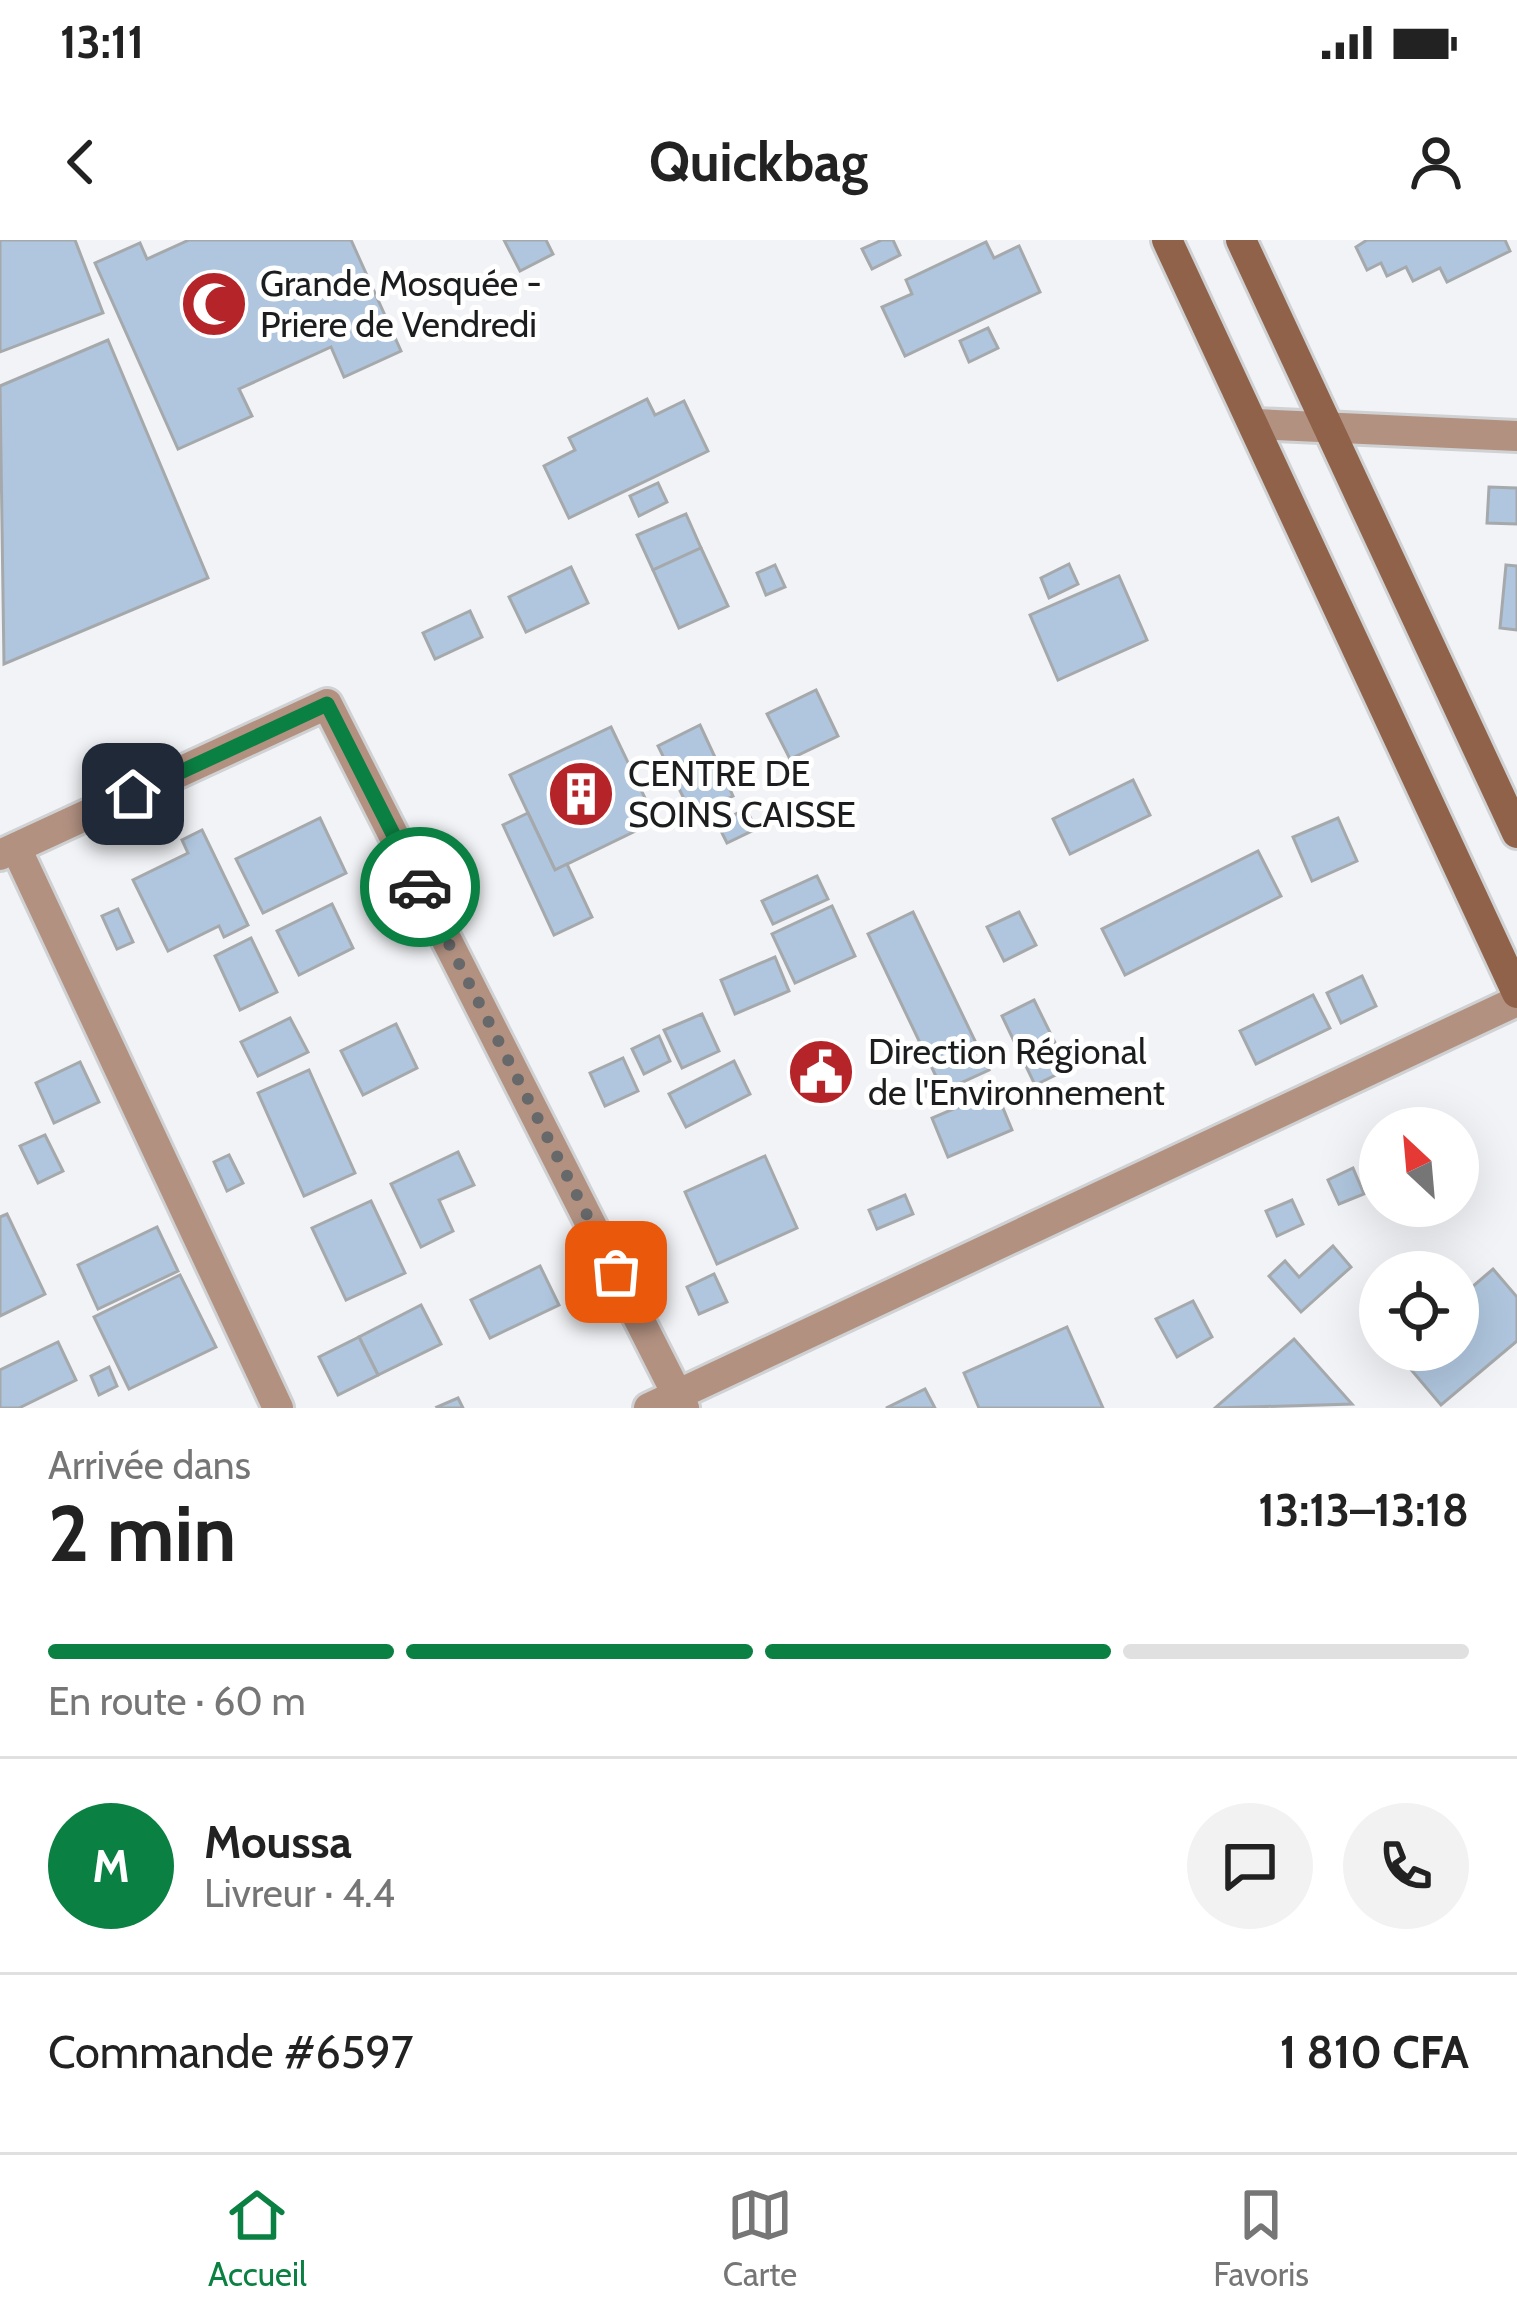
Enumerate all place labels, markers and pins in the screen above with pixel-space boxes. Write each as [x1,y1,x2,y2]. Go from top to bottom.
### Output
place label: Grande Mosquée - Priere de Vendredi [260,261,542,346]
mosque icon: Grande Mosquée - Priere de Vendredi [179,269,249,339]
pin [82,743,184,845]
place label: CENTRE DE SOINS CAISSE [628,751,856,836]
building icon: CENTRE DE SOINS CAISSE [546,759,616,829]
place label: Direction Régional de l'Environnement [868,1029,1165,1114]
public building icon: Direction Régional de l'Environnement [786,1037,856,1107]
pin [565,1221,667,1323]

